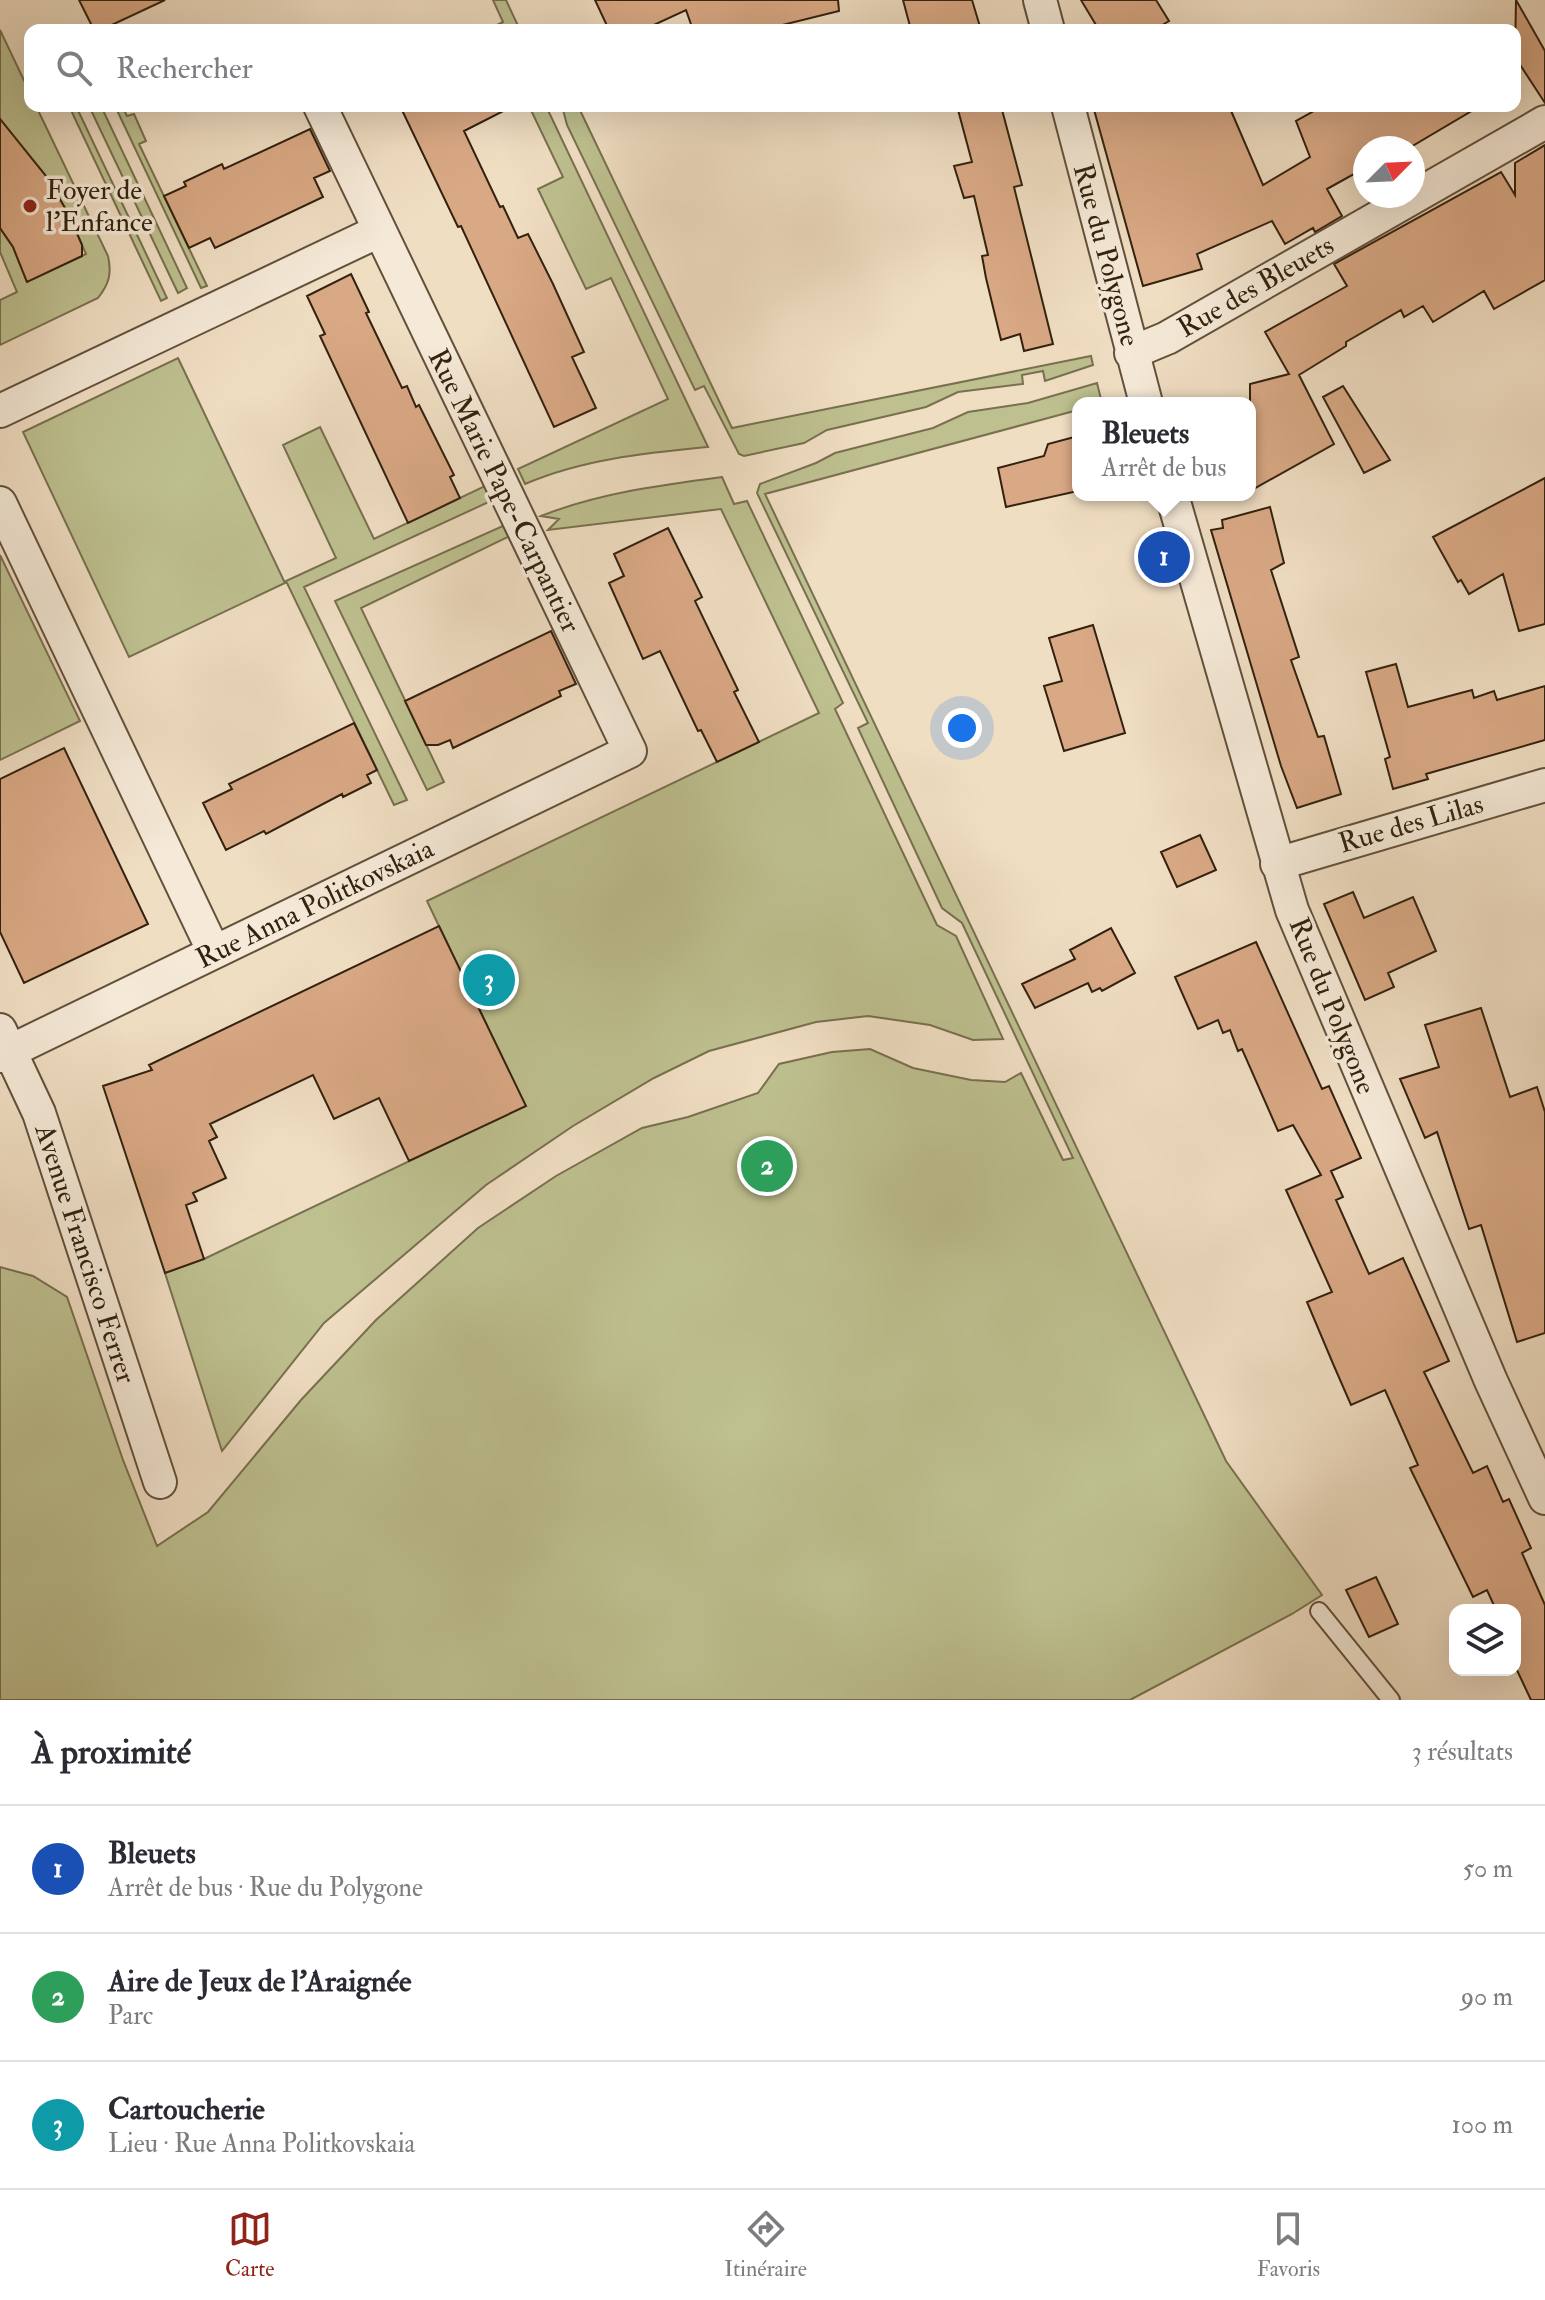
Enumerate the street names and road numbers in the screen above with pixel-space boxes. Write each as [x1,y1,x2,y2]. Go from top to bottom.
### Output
street label: Rue du Polygone [1065,160,1147,350]
street label: Rue des Bleuets [1172,228,1340,346]
street label: Rue Marie Pape-Carpantier [420,343,588,639]
street label: Rue des Lilas [1335,787,1487,861]
street label: Rue Anna Politkovskaia [191,831,440,977]
street label: Rue du Polygone [1281,913,1383,1100]
street label: Avenue Francisco Ferrer [26,1119,144,1389]

